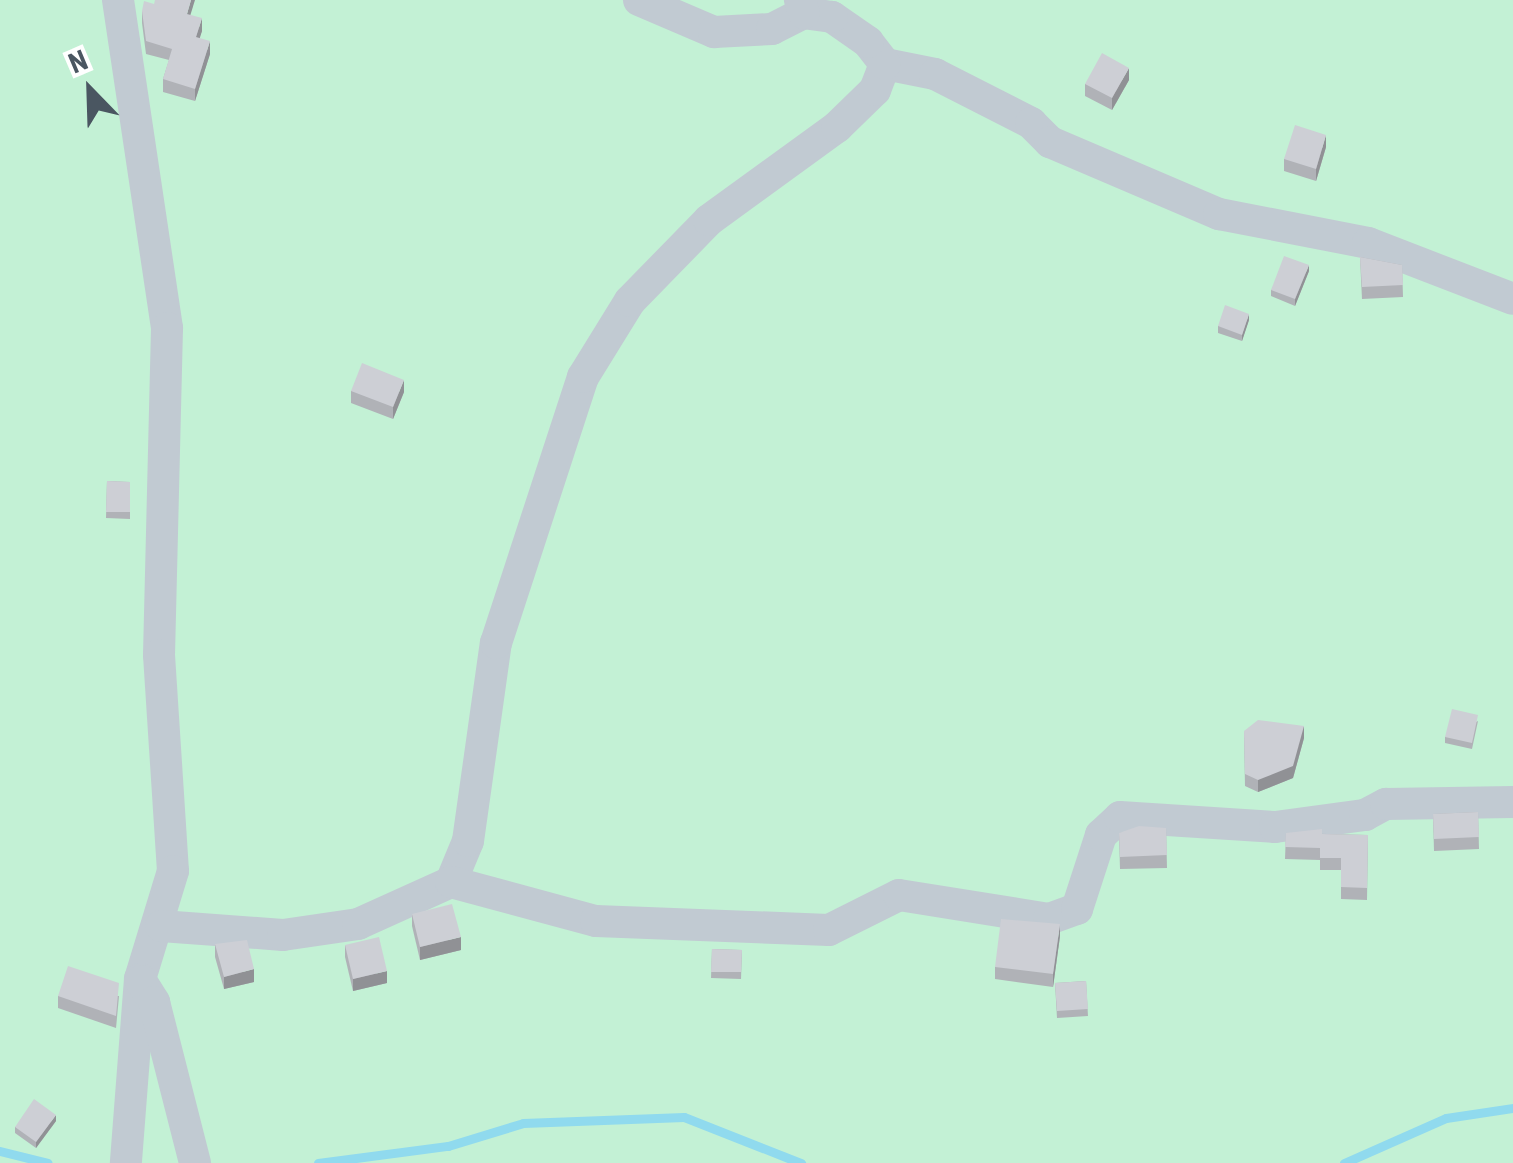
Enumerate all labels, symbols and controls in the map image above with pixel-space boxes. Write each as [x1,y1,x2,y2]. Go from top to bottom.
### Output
north arrow [40,40,140,140]
text: N [64,43,92,80]

